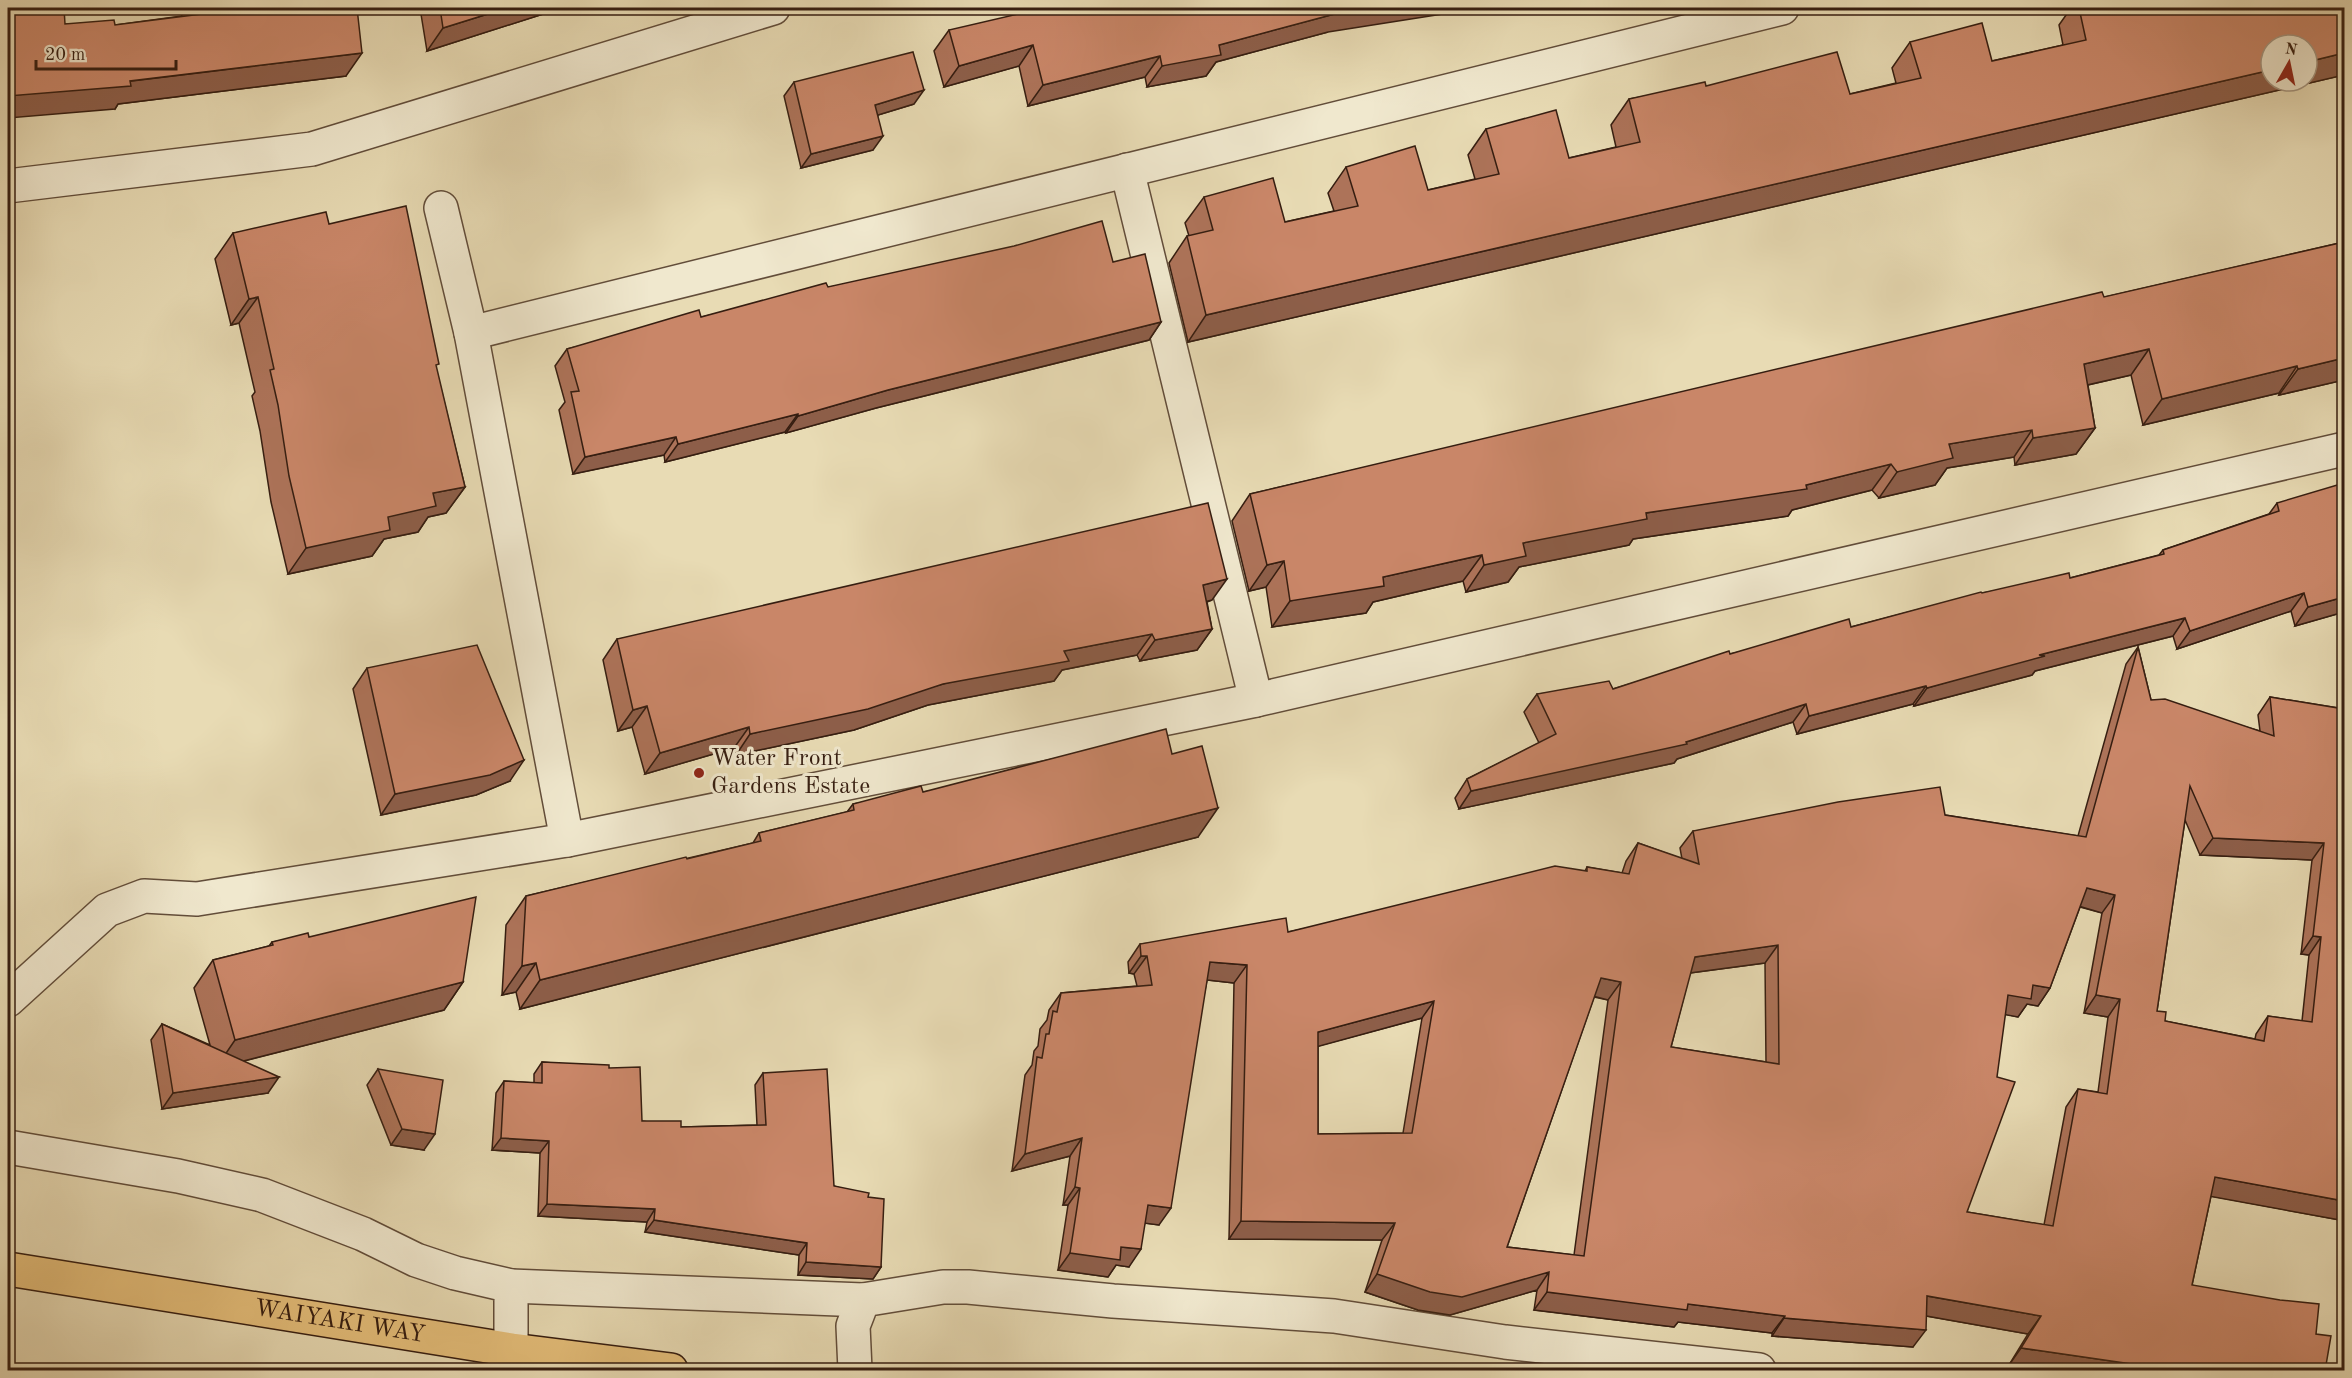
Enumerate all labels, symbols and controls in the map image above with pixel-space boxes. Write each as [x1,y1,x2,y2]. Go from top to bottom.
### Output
scale bar [36,33,176,71]
north arrow [2259,33,2319,93]
text: N [2284,41,2299,59]
text: 20 m [45,46,85,64]
place label: Water Front Gardens Estate [711,747,870,799]
marker: Water Front Gardens Estate [692,766,706,780]
street label: WAIYAKI WAY [253,1297,427,1348]

